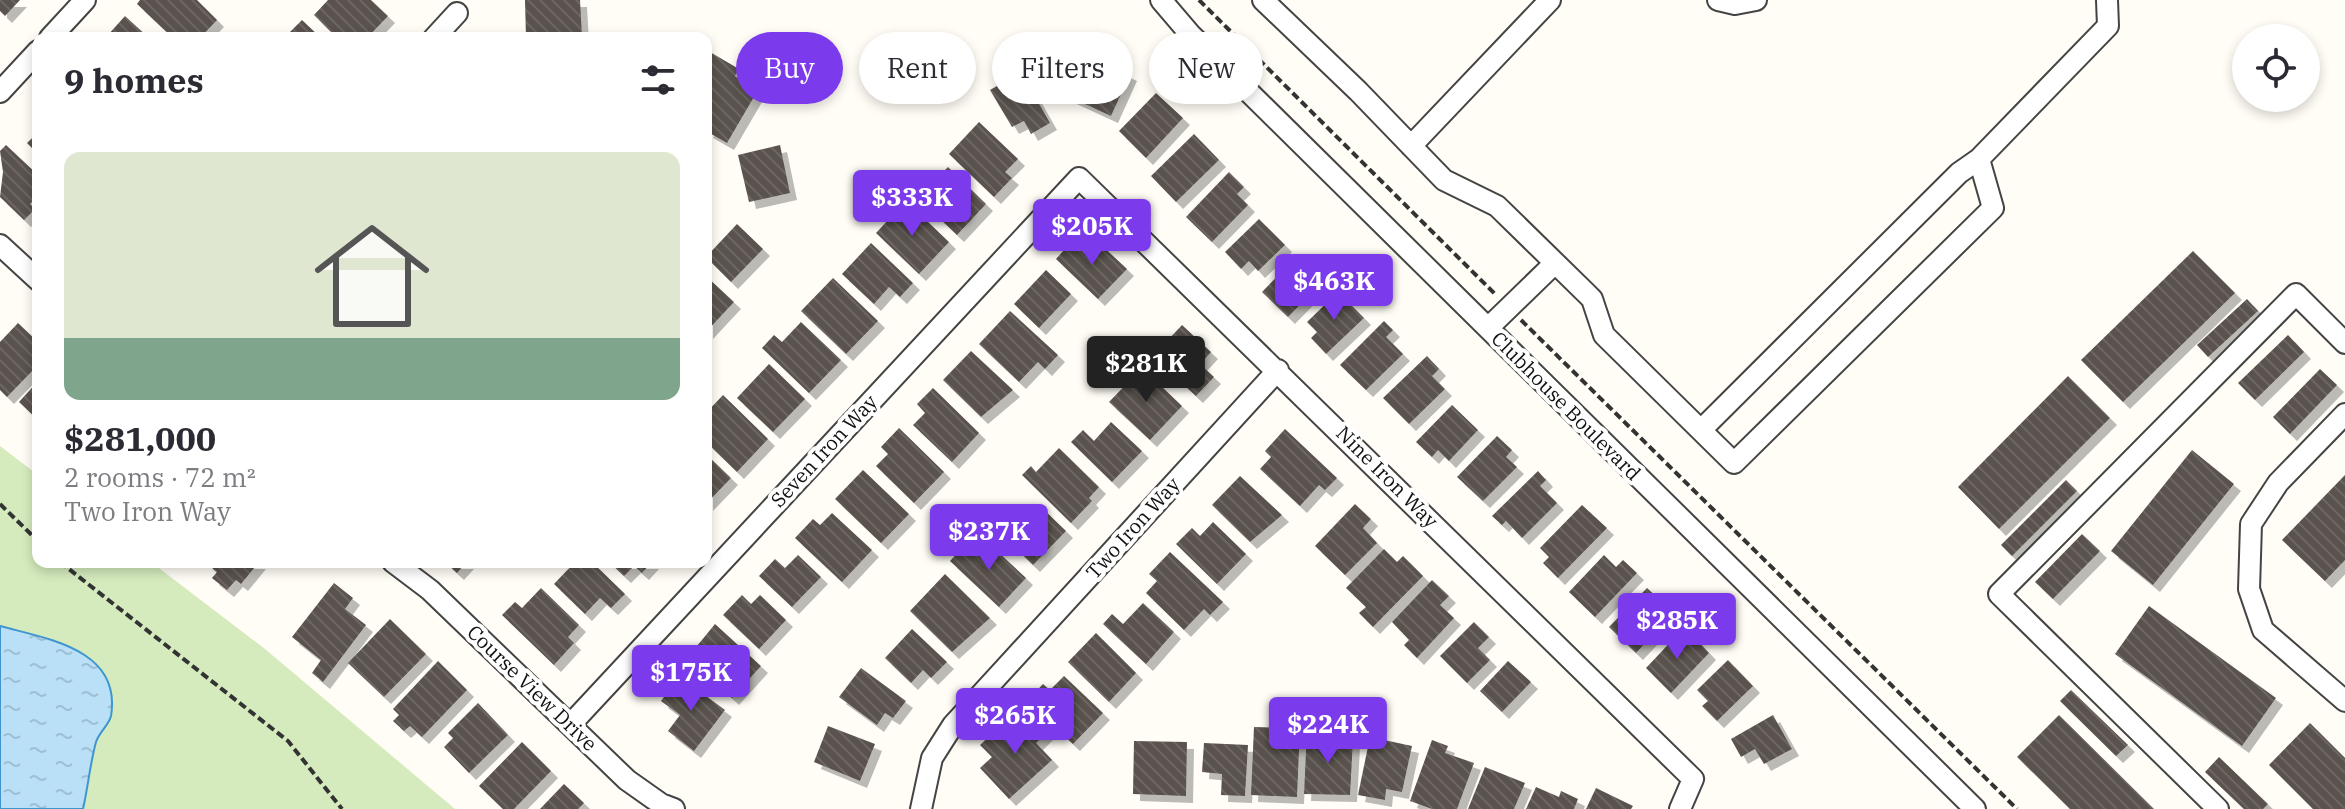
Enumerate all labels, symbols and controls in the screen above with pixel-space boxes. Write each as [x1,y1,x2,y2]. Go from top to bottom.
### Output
map controls [2232,24,2320,112]
button: locate [2232,24,2320,112]
chip: Buy [736,32,843,104]
chip: Rent [859,32,976,104]
chip: Filters [992,32,1133,104]
chip: New [1149,32,1263,104]
text: 9 homes [64,58,204,102]
icon: filters [636,58,680,102]
pin: $333K [856,170,968,238]
text: $333K [871,179,953,213]
pin: $205K [1036,199,1148,267]
icon: home [300,204,444,348]
text: $205K [1051,208,1133,242]
pin: $463K [1278,254,1390,322]
text: $463K [1293,263,1375,297]
street label: Clubhouse Boulevard [1486,325,1647,486]
pin: $281K [1090,336,1202,404]
text: $281K [1105,345,1187,379]
street label: Seven Iron Way [764,388,883,513]
text: $281,000 [64,416,216,460]
street label: Nine Iron Way [1330,420,1445,534]
text: 2 rooms · 72 m² [64,460,256,494]
street label: Two Iron Way [1080,471,1186,584]
text: Two Iron Way [64,494,231,528]
pin: $237K [933,504,1045,572]
text: $237K [948,513,1030,547]
pin: $285K [1621,593,1733,661]
text: $285K [1636,602,1718,636]
street label: Course View Drive [461,619,603,757]
pin: $175K [635,645,747,713]
text: $175K [650,654,732,688]
pin: $265K [959,688,1071,756]
text: $265K [974,697,1056,731]
pin: $224K [1272,697,1384,765]
text: $224K [1287,706,1369,740]

